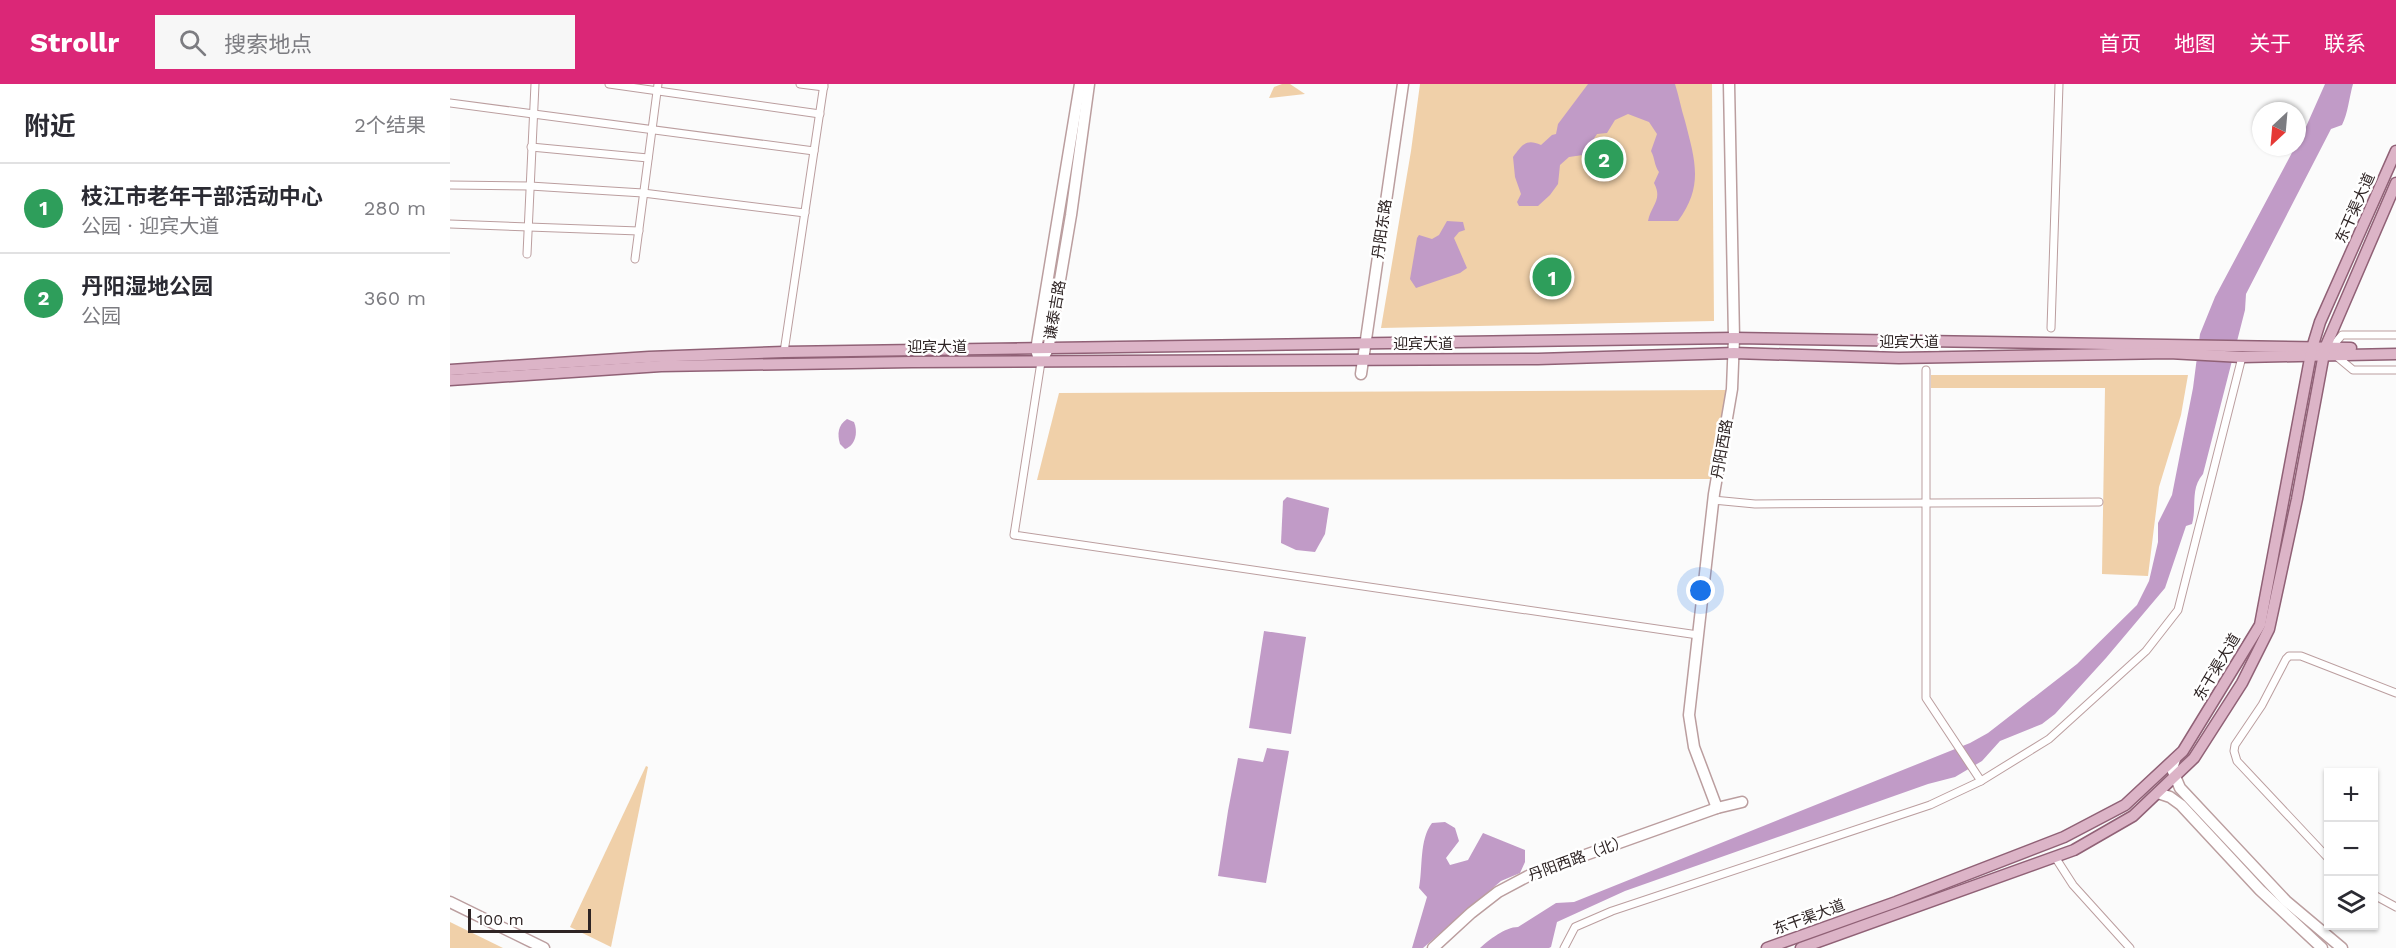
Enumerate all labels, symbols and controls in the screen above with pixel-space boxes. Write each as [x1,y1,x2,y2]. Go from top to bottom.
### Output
search box [155,15,575,69]
text: Strollr [30,26,119,59]
icon: search [176,26,209,59]
text: 首页 [2099,31,2141,56]
text: 地图 [2174,31,2216,56]
text: 关于 [2249,31,2291,56]
text: 联系 [2324,31,2366,56]
text: 搜索地点 [224,32,312,57]
north arrow [2252,102,2306,156]
text: 附近 [24,111,76,141]
text: 2个结果 [354,113,426,137]
pin: 2 [1584,136,1624,182]
street label: 东干渠大道 [2332,170,2378,246]
text: 枝江市老年干部活动中心 [81,184,323,209]
text: 1 [39,196,48,220]
text: 280 m [364,196,426,220]
street label: 丹阳东路 [1369,198,1395,260]
text: 公园 · 迎宾大道 [81,214,219,238]
pin: 1 [1532,254,1572,300]
text: 丹阳湿地公园 [81,274,213,299]
street label: 谦泰吉路 [1041,279,1069,341]
text: 2 [38,286,49,310]
text: 360 m [364,286,426,310]
text: 公园 [81,304,121,328]
street label: 迎宾大道 [1879,333,1939,351]
street label: 迎宾大道 [1393,335,1453,353]
street label: 迎宾大道 [907,338,967,356]
street label: 丹阳西路 [1708,418,1736,480]
your location [1686,576,1715,605]
street label: 东干渠大道 [2190,630,2244,704]
map controls [2324,768,2378,930]
button: + [2324,768,2378,822]
button: − [2324,822,2378,876]
street label: 丹阳西路（北） [1526,832,1630,884]
button: layers [2324,876,2378,930]
street label: 东干渠大道 [1771,896,1847,938]
scale bar [468,906,591,934]
text: 100 m [477,910,524,929]

